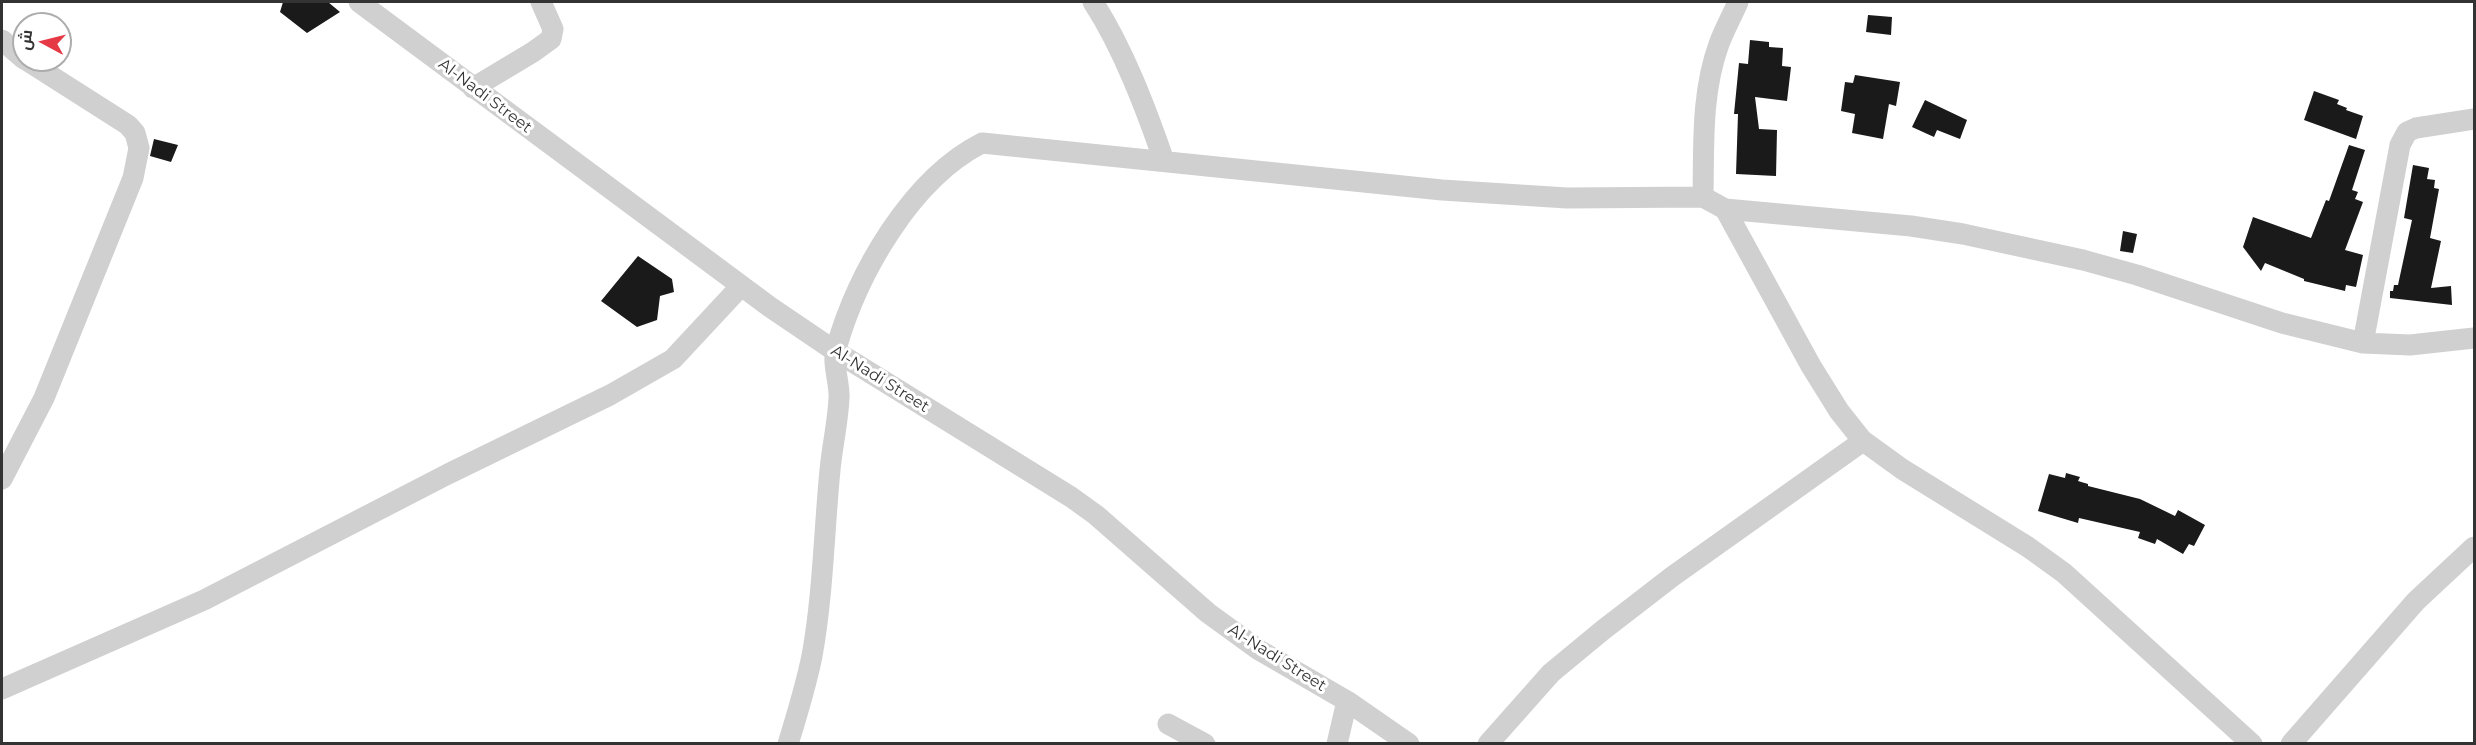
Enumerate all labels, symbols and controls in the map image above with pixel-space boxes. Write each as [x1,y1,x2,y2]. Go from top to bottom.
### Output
north arrow [12,12,72,72]
text: ش [15,29,36,51]
street label: Al-Nadi Street [434,55,536,137]
street label: Al-Nadi Street [827,341,933,417]
street label: Al-Nadi Street [1224,620,1330,696]

